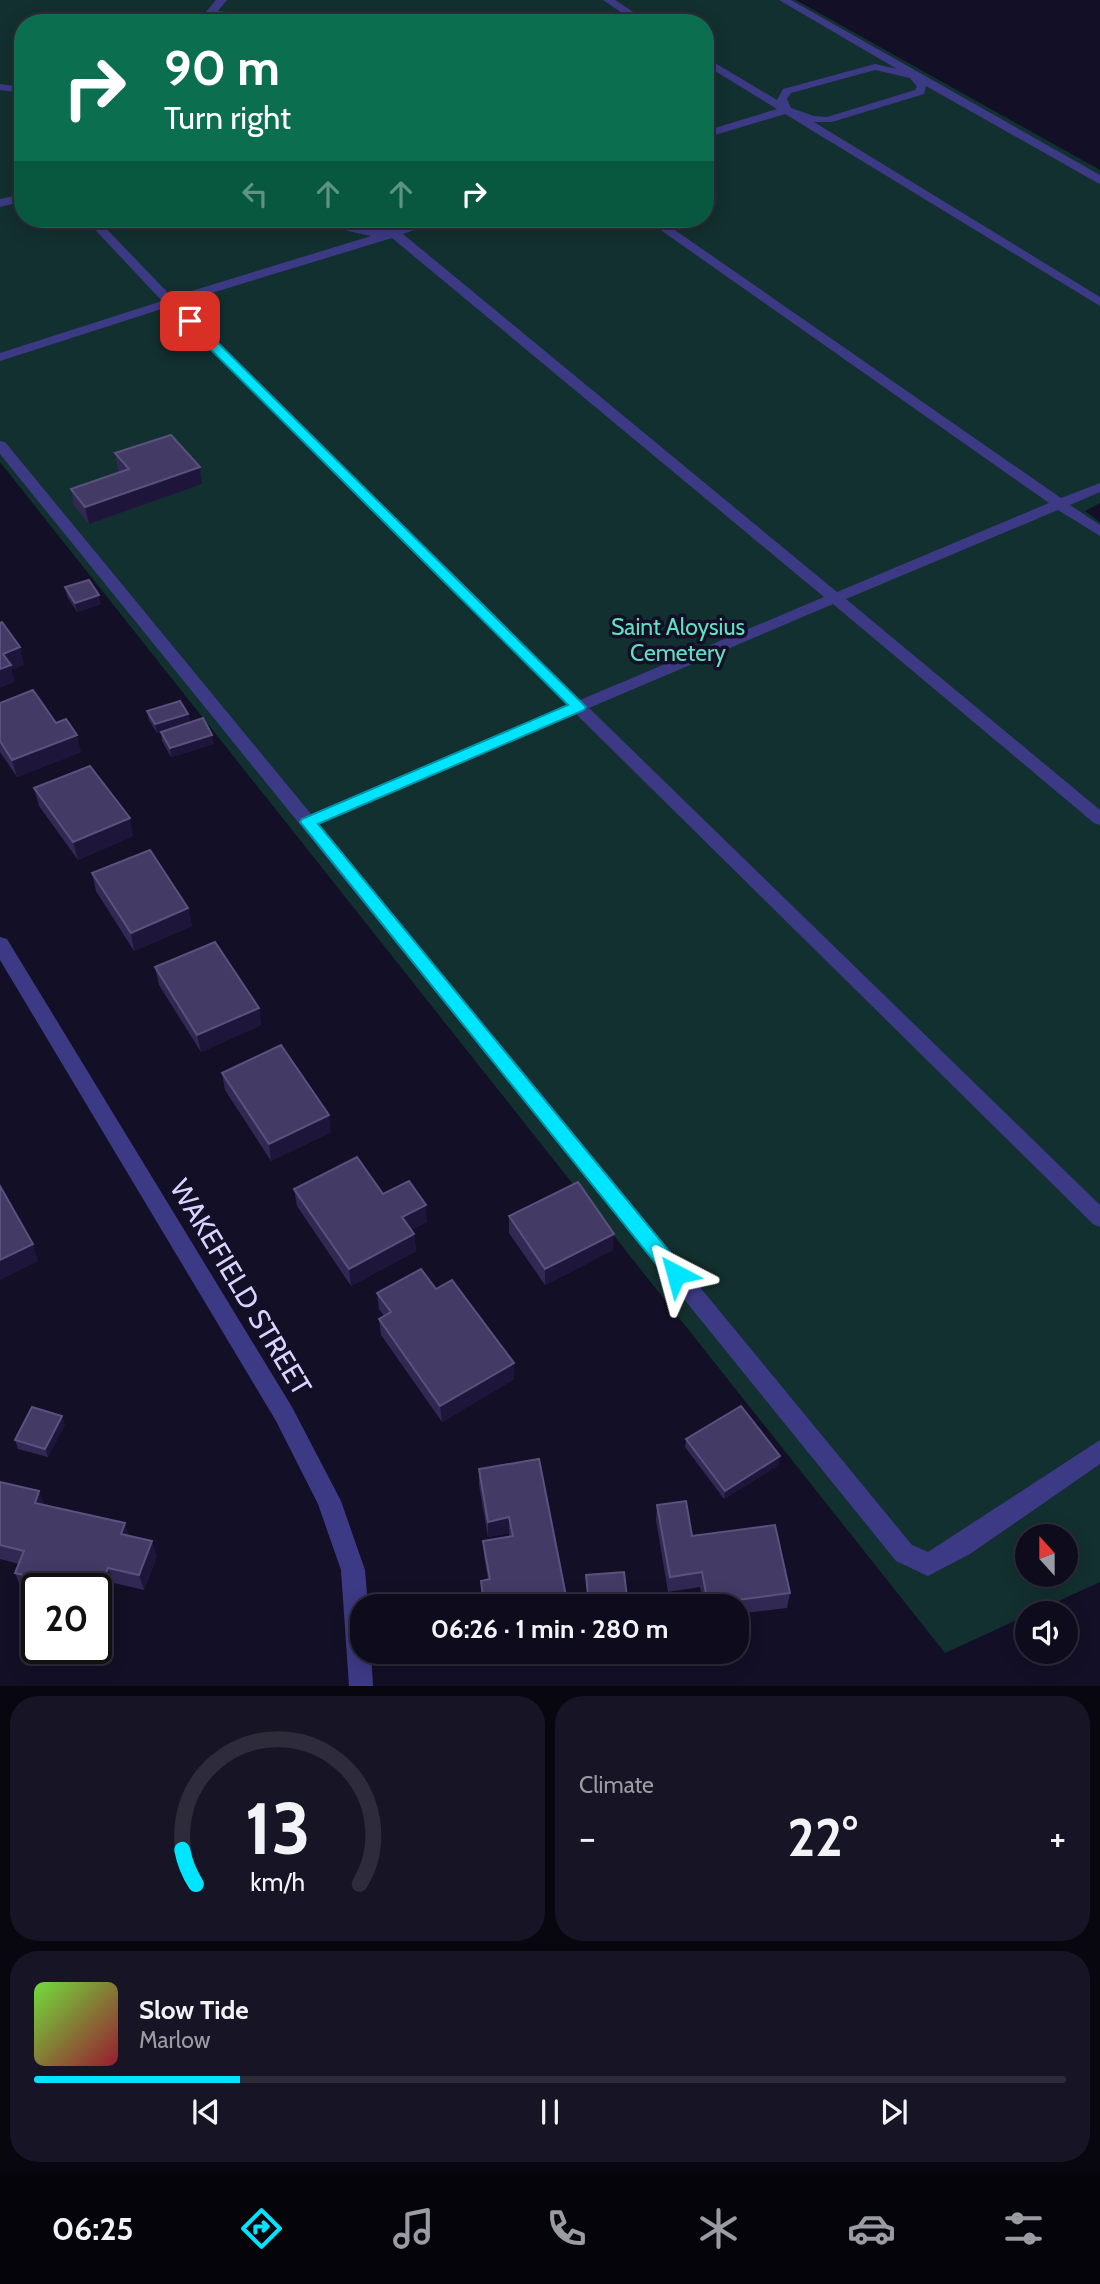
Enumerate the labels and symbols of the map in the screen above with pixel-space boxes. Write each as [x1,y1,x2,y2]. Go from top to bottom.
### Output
pin [160,291,220,351]
park label: Saint Aloysius Cemetery [611,613,745,667]
street label: WAKEFIELD STREET [163,1173,319,1401]
position arrow [639,1237,713,1311]
north arrow [1015,1524,1078,1587]
speed limit sign: 20 [21,1573,112,1664]

